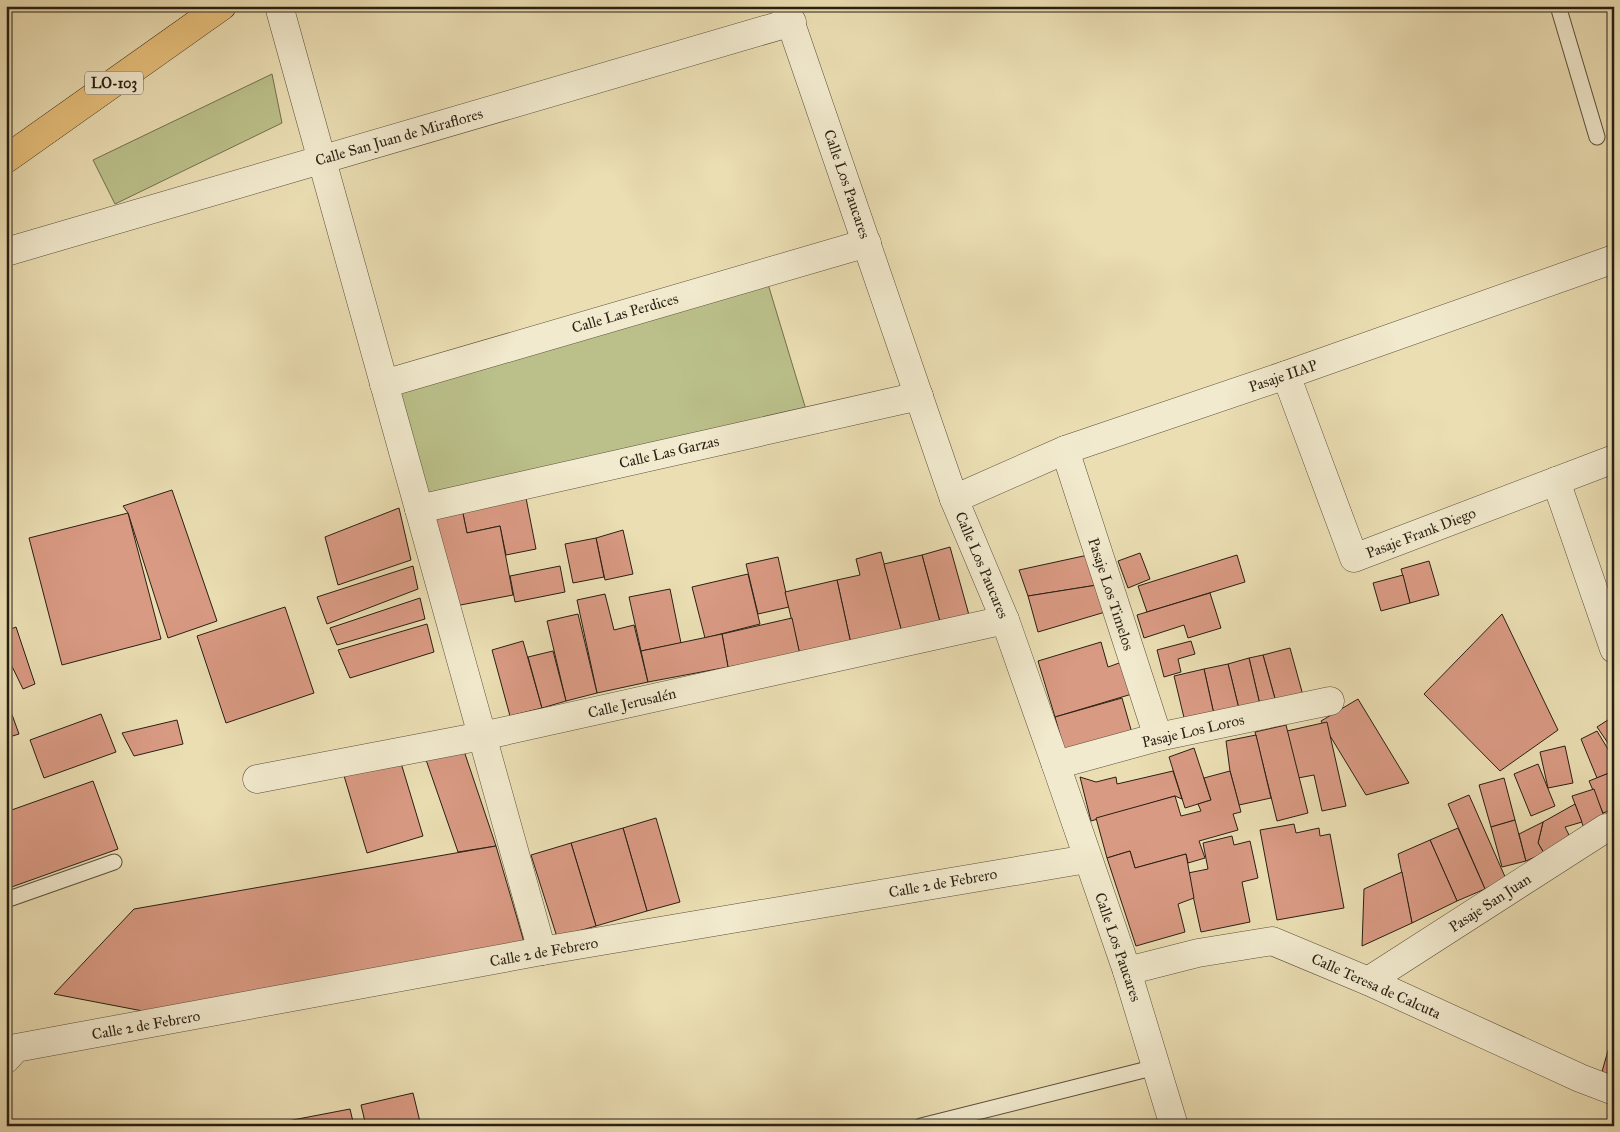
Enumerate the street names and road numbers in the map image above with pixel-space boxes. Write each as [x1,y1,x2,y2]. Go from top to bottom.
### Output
road number: LO-103 [85,72,143,95]
street label: Calle San Juan de Miraflores [313,104,485,171]
street label: Calle Los Paucares [820,127,874,241]
street label: Calle Las Perdices [570,289,680,337]
street label: Pasaje IIAP [1246,356,1320,396]
street label: Calle Las Garzas [617,432,721,472]
street label: Pasaje Frank Diego [1364,504,1479,562]
street label: Calle Los Paucares [951,509,1013,621]
street label: Pasaje Los Timelos [1084,535,1138,653]
street label: Calle Jerusalén [586,684,678,723]
street label: Pasaje Los Loros [1140,710,1246,752]
street label: Calle 2 de Febrero [887,865,999,901]
street label: Pasaje San Juan [1446,870,1535,937]
street label: Calle Los Paucares [1091,890,1145,1004]
street label: Calle 2 de Febrero [488,934,600,970]
street label: Calle Teresa de Calcuta [1308,949,1444,1023]
street label: Calle 2 de Febrero [90,1007,202,1043]

